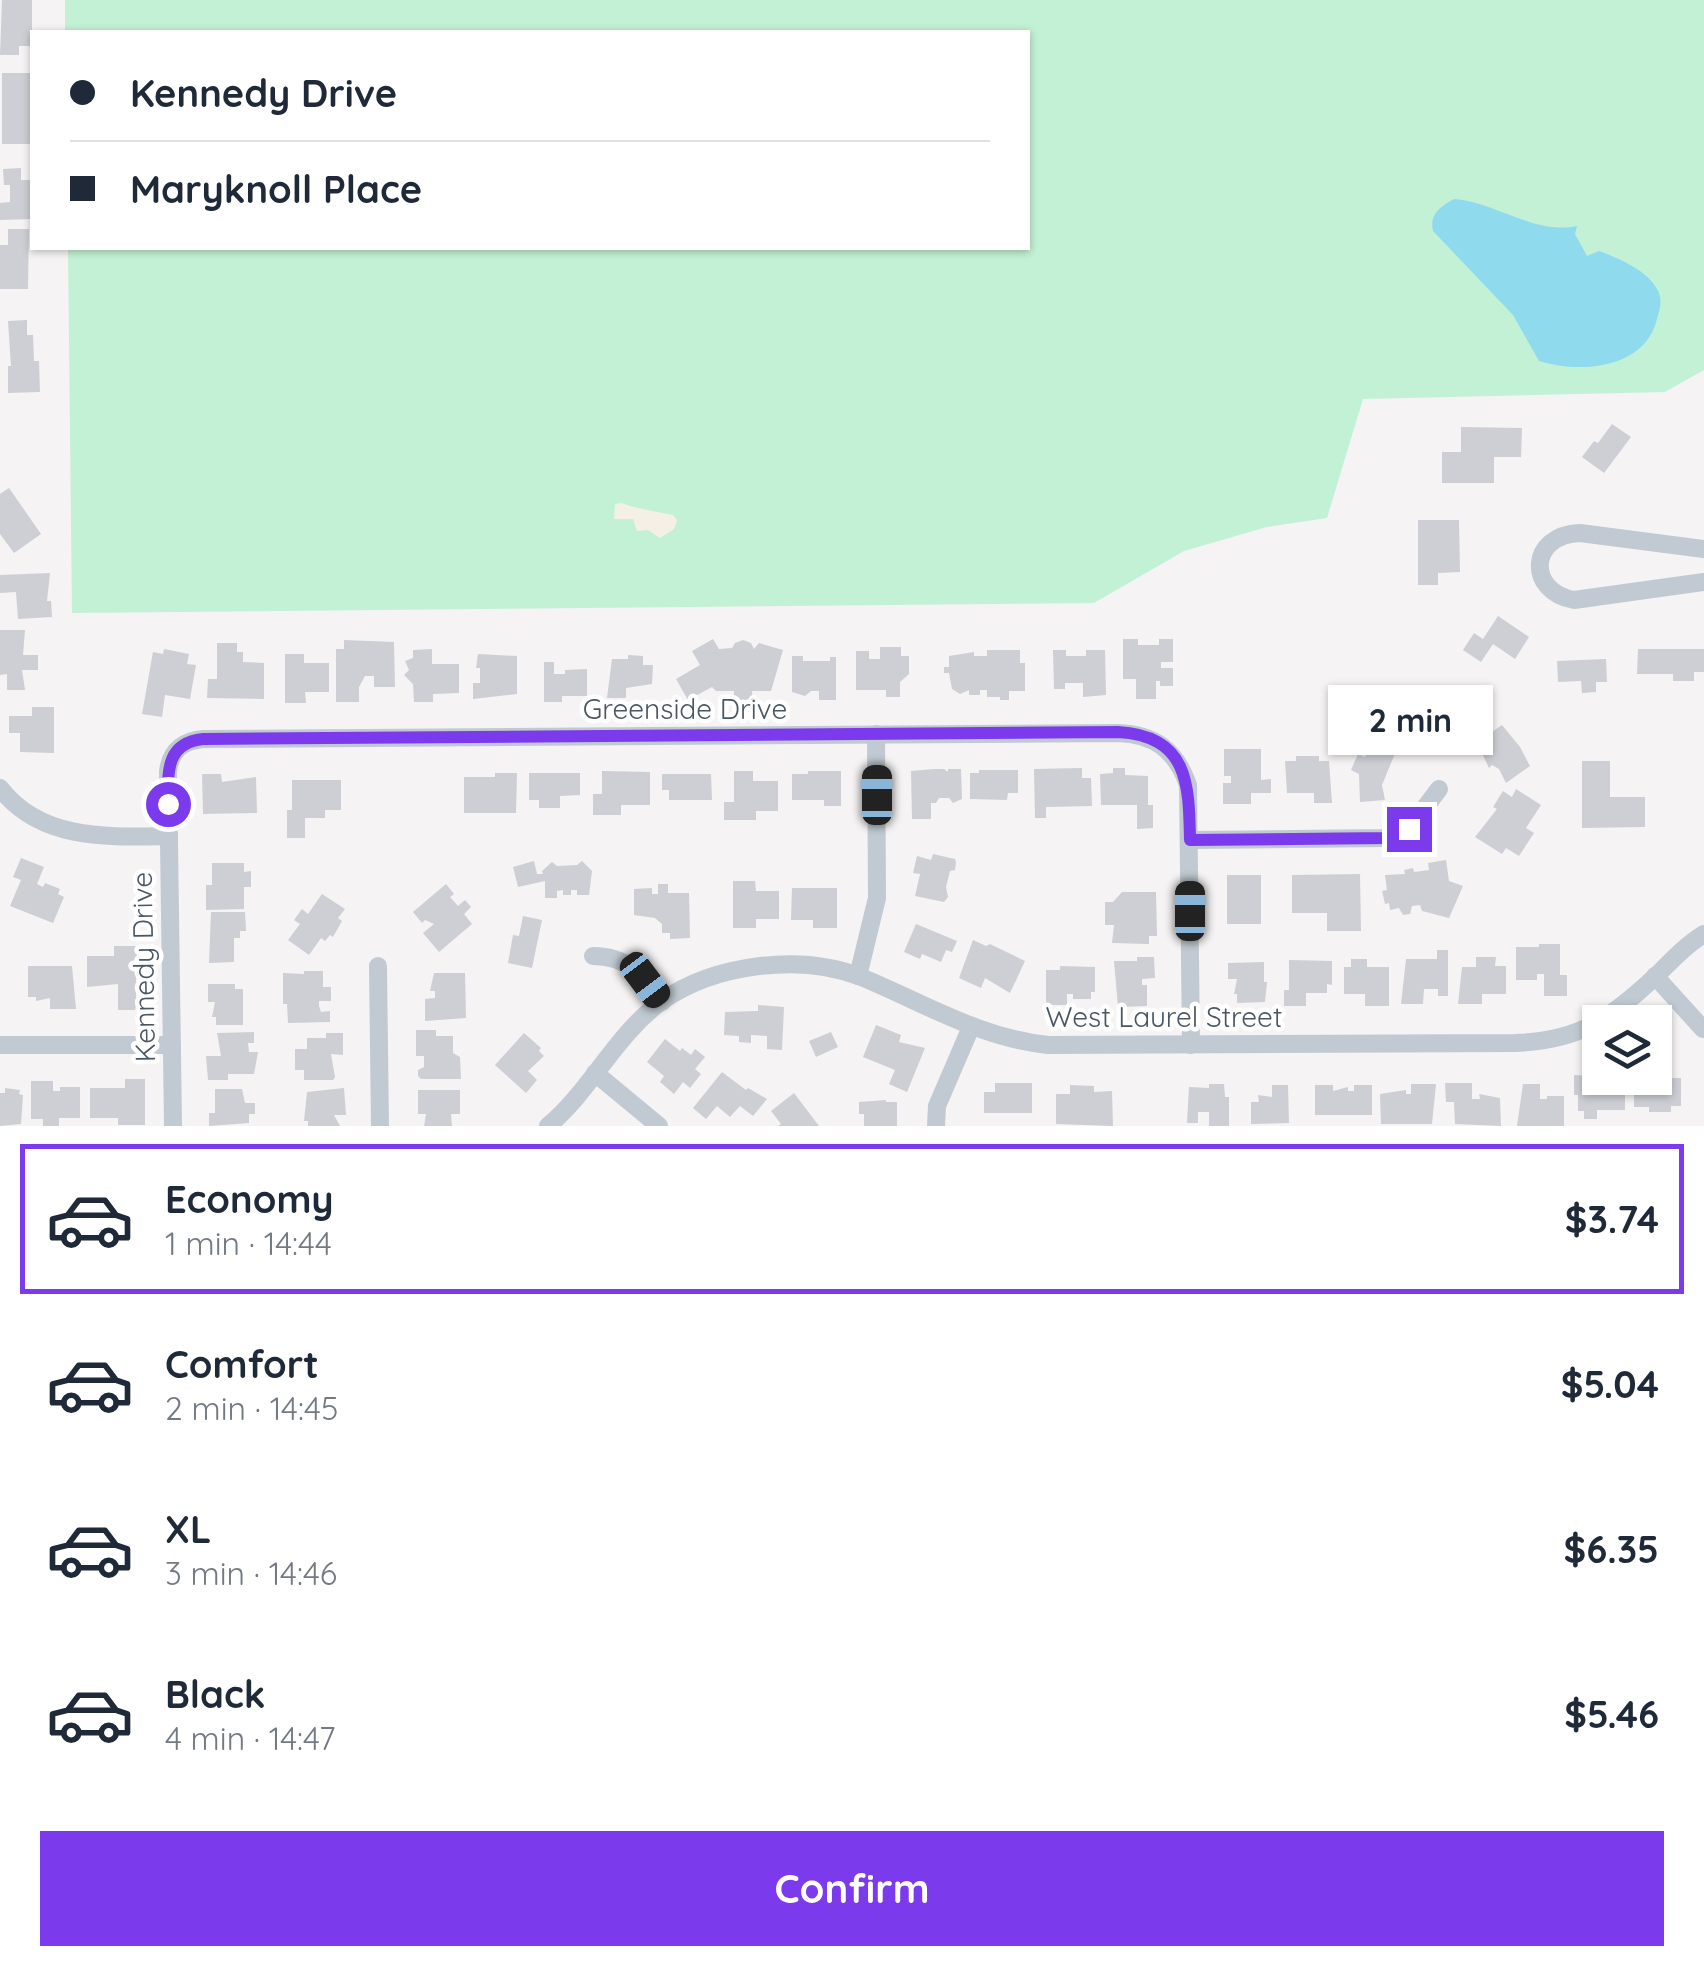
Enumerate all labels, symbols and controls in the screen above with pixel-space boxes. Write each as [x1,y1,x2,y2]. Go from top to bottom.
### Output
text: Kennedy Drive [130,69,397,117]
text: Maryknoll Place [130,165,422,213]
callout: 2 min [1326,684,1492,754]
street label: Greenside Drive [583,691,787,726]
text: 2 min [1369,700,1452,740]
car [862,765,892,825]
route start [146,782,191,827]
route end [1387,807,1432,852]
street label: Kennedy Drive [124,872,162,1062]
car [1175,881,1205,941]
car [615,947,675,1013]
street label: West Laurel Street [1046,999,1282,1034]
map controls [1582,1005,1672,1095]
button: layers [1582,1005,1672,1095]
icon: car [45,1174,135,1264]
text: Economy [165,1175,334,1223]
text: $3.74 [1565,1195,1659,1243]
text: 1 min · 14:44 [165,1223,332,1263]
icon: car [45,1339,135,1429]
text: Comfort [165,1340,319,1388]
text: $5.04 [1561,1360,1659,1408]
text: 2 min · 14:45 [165,1388,338,1428]
icon: car [45,1504,135,1594]
text: XL [165,1505,211,1553]
text: $6.35 [1564,1525,1659,1573]
text: 3 min · 14:46 [165,1553,337,1593]
icon: car [45,1669,135,1759]
text: Black [165,1670,265,1718]
text: $5.46 [1564,1690,1659,1738]
text: 4 min · 14:47 [165,1718,335,1758]
button: Confirm [40,1831,1664,1946]

